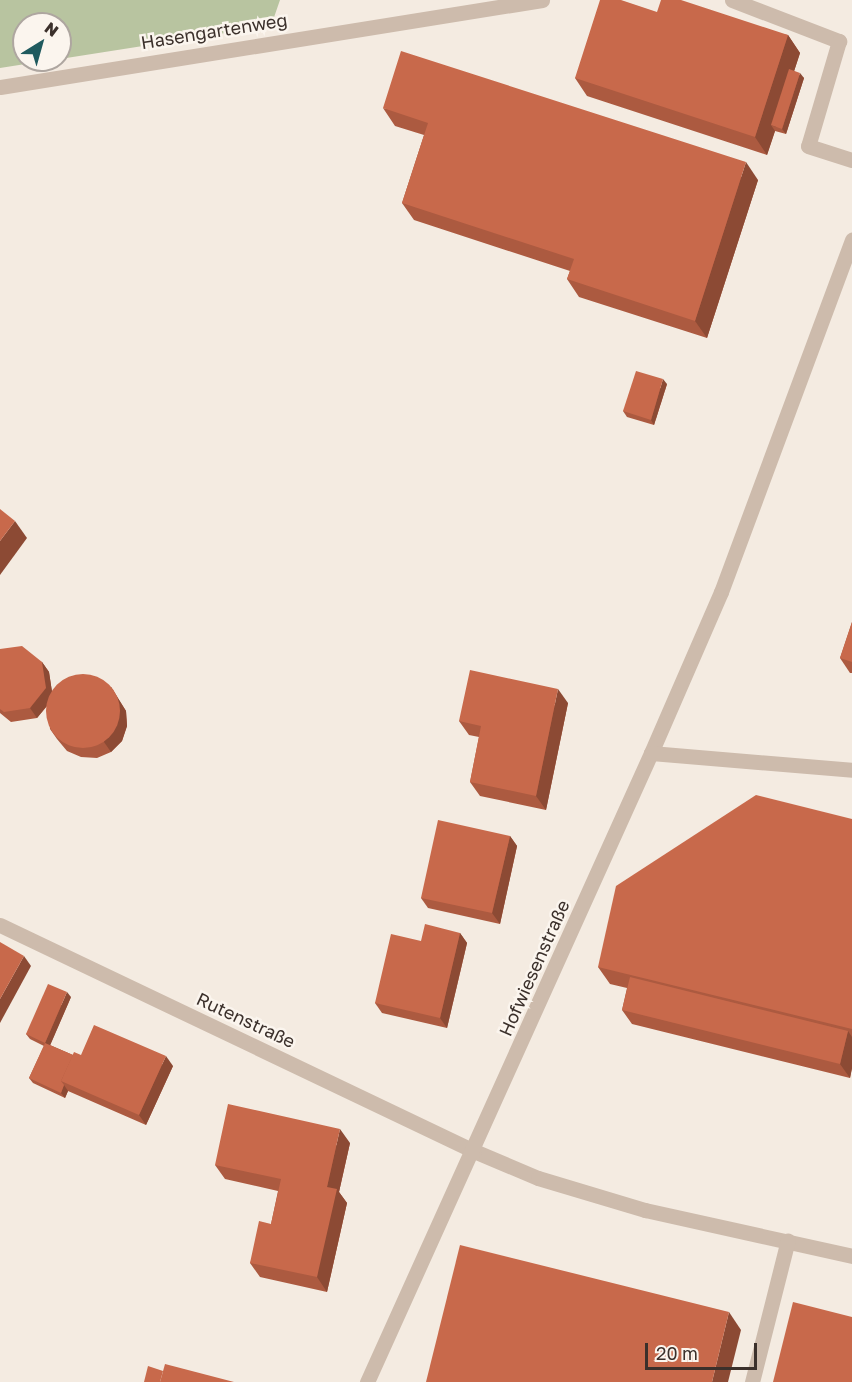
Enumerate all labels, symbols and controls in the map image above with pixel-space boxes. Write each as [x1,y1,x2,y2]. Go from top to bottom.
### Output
street label: Hasengartenweg [139,9,289,53]
north arrow [12,12,72,72]
text: N [41,18,63,41]
street label: Hofwiesenstraße [494,897,574,1039]
street label: Rutenstraße [193,988,299,1052]
scale bar [648,1331,760,1369]
text: 20 m [656,1342,698,1364]

